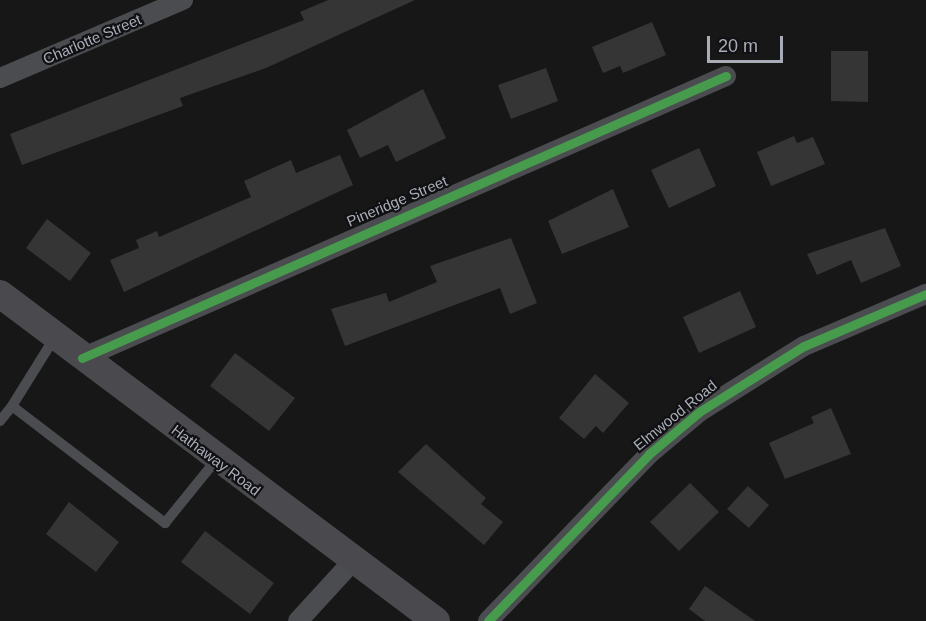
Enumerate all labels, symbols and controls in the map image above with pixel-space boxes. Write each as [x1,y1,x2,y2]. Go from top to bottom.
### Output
street label: Charlotte Street [40,10,144,68]
scale bar [710,24,786,62]
text: 20 m [718,36,758,56]
street label: Pineridge Street [344,172,450,230]
street label: Elmwood Road [630,376,720,454]
street label: Hathaway Road [168,421,264,499]

